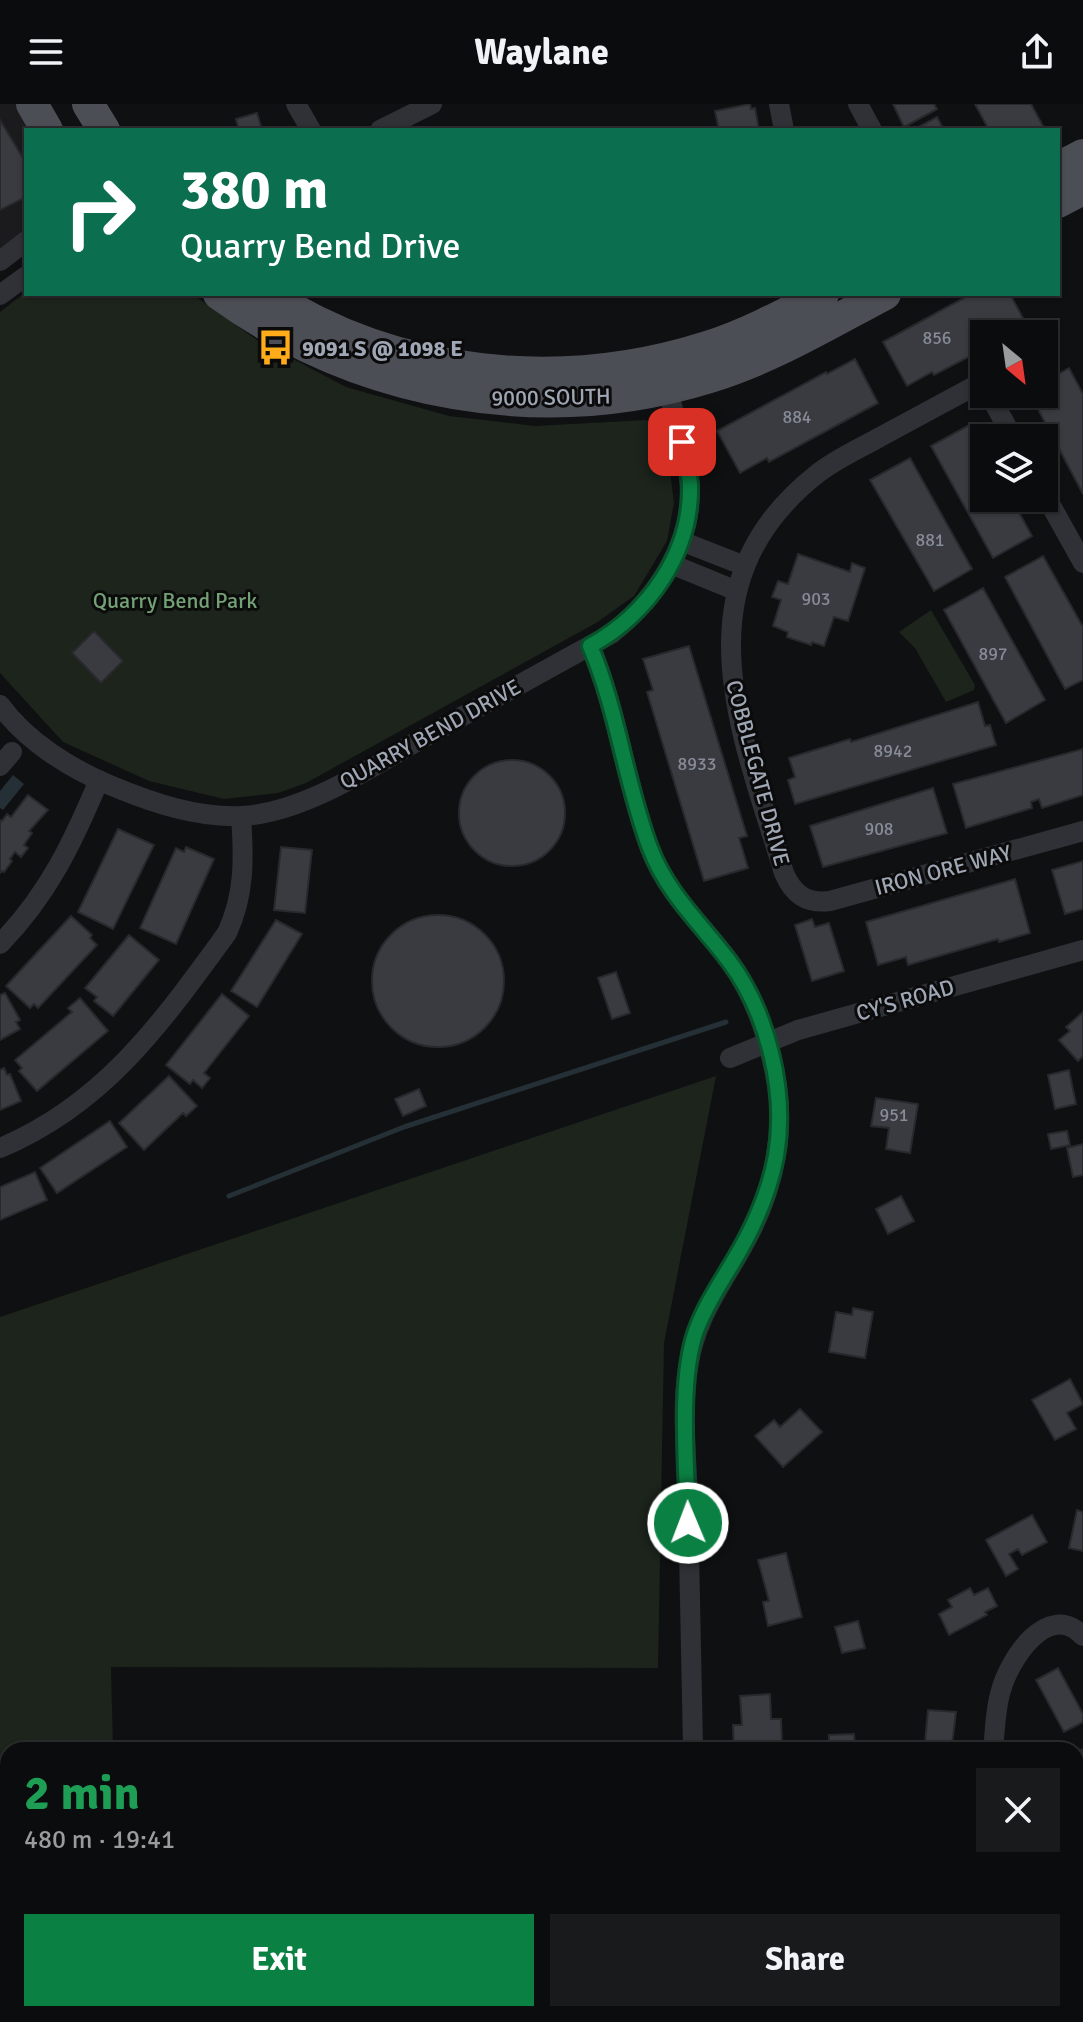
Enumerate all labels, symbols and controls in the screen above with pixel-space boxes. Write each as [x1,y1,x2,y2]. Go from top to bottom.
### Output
icon: menu [24,30,68,74]
text: Waylane [474,30,609,75]
icon: share [1015,30,1059,74]
text: 380 m [180,155,328,224]
icon: right [48,160,152,264]
text: Quarry Bend Drive [180,224,461,269]
north arrow [970,320,1058,408]
map controls [970,320,1058,512]
house number: 856 [922,327,952,349]
bus stop icon: 9091 S @ 1098 E [257,329,295,367]
place label: 9091 S @ 1098 E [302,335,463,362]
street label: 9000 SOUTH [491,382,611,412]
house number: 884 [782,406,812,428]
pin [648,408,716,476]
icon: arrive [660,420,704,464]
button: layers [970,424,1058,512]
house number: 881 [915,529,945,551]
park label: Quarry Bend Park [93,587,257,614]
house number: 903 [801,588,831,610]
house number: 897 [978,643,1008,665]
street label: QUARRY BEND DRIVE [335,673,525,795]
street label: COBBLEGATE DRIVE [720,677,796,869]
house number: 8942 [874,740,912,762]
house number: 8933 [678,753,716,775]
house number: 908 [864,818,894,840]
street label: IRON ORE WAY [872,839,1014,901]
street label: CY'S ROAD [853,973,957,1027]
house number: 951 [879,1104,909,1126]
position arrow [646,1481,730,1565]
text: 2 min [24,1764,140,1823]
button: close [976,1768,1060,1852]
text: 480 m · 19:41 [24,1824,175,1856]
button: Exit [24,1914,534,2006]
button: Share [550,1914,1060,2006]

